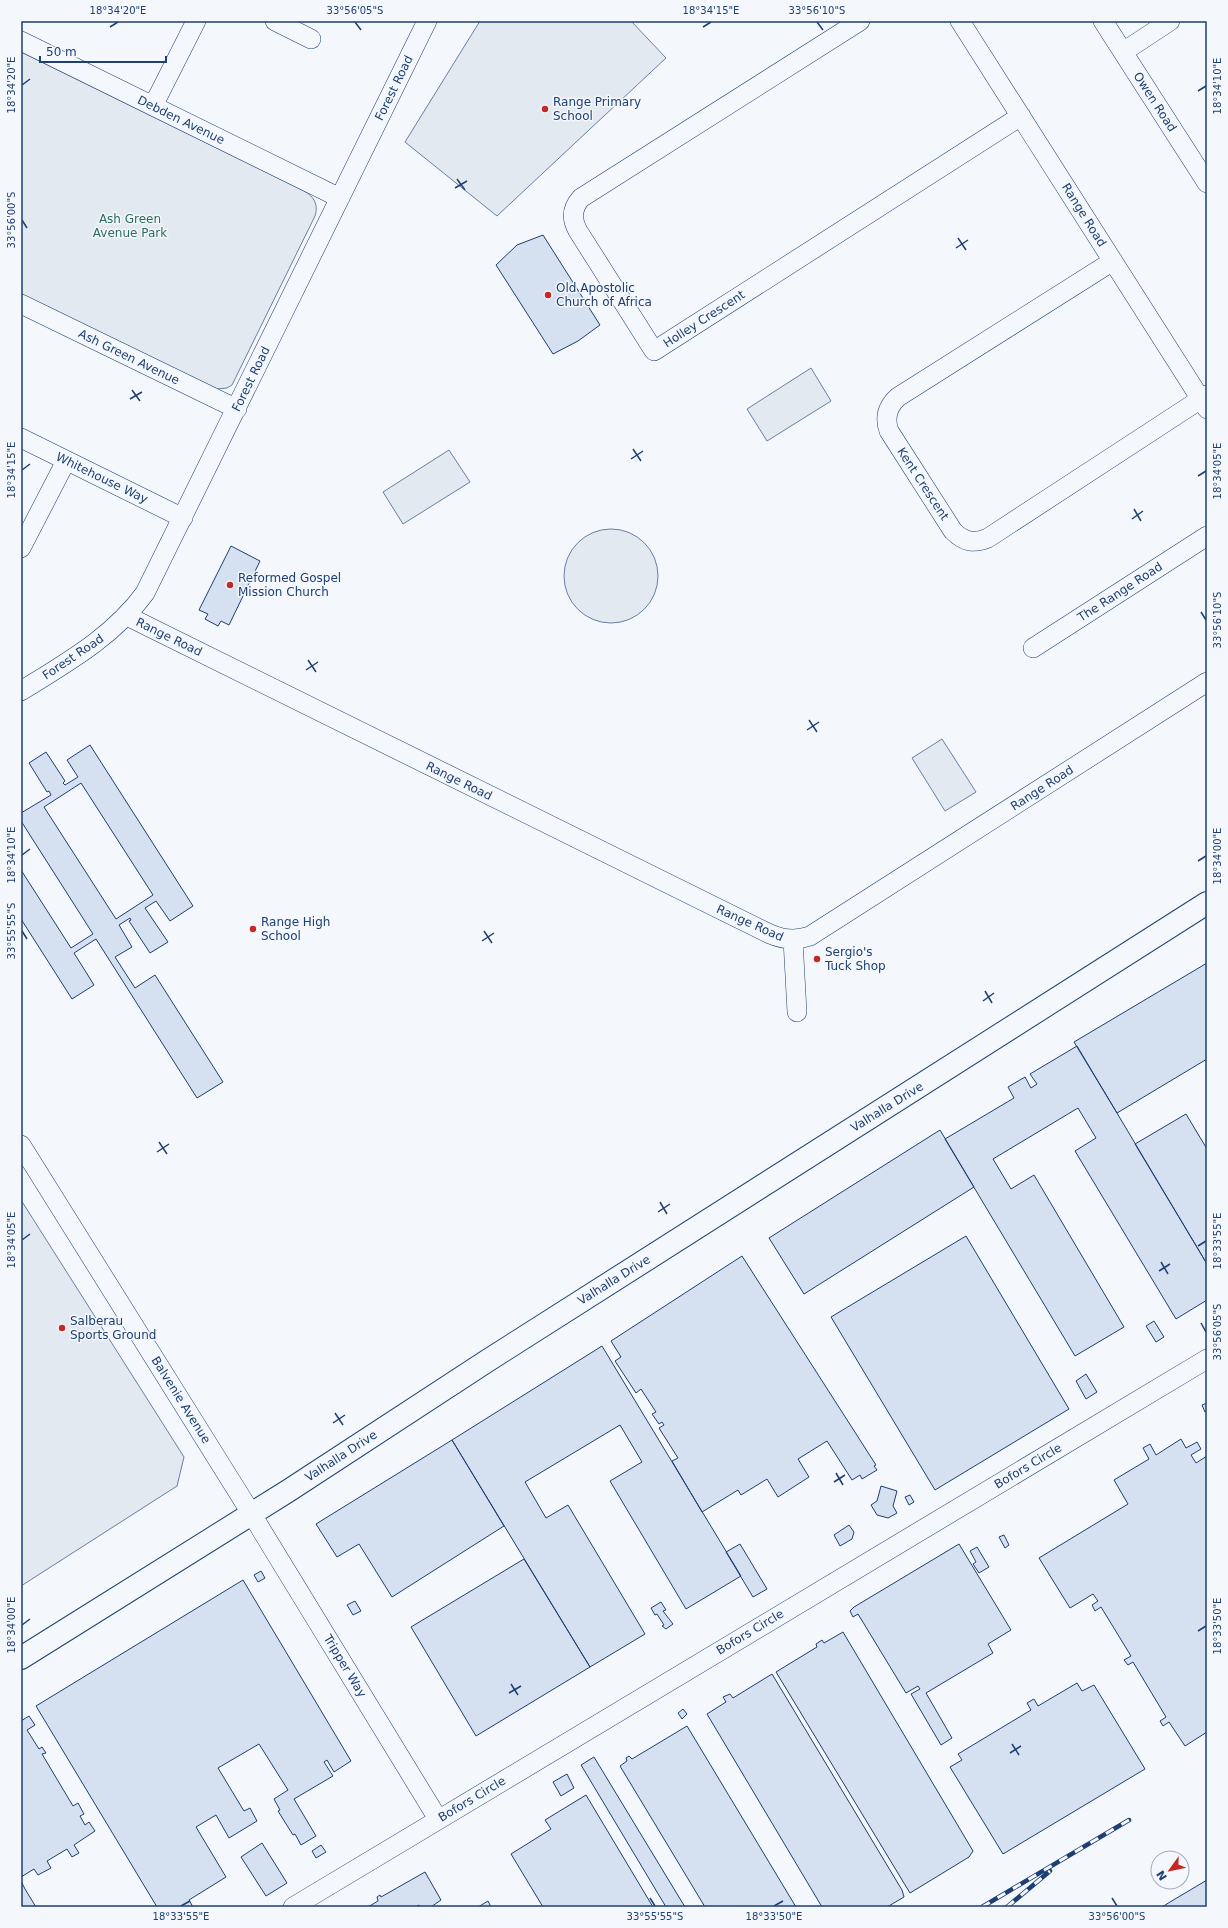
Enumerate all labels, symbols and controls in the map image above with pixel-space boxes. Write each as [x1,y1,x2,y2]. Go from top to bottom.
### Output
text: 18°34'20"E [90,5,146,16]
text: 33°56'05"S [327,5,383,16]
text: 18°34'15"E [683,5,739,16]
text: 33°56'10"S [789,5,845,16]
scale bar [40,38,166,64]
text: 50 m [46,45,77,59]
street label: Forest Road [372,53,416,123]
text: 18°34'20"E [6,57,17,113]
text: 18°34'10"E [1212,58,1223,114]
street label: Owen Road [1131,70,1179,134]
street label: Debden Avenue [135,93,227,147]
place label: Range Primary School [553,95,641,123]
marker: Range Primary School [540,104,550,114]
street label: Range Road [1059,181,1109,249]
text: 33°56'00"S [6,192,17,248]
park label: Ash Green Avenue Park [93,212,167,240]
place label: Old Apostolic Church of Africa [556,281,652,309]
street label: Holley Crescent [661,287,748,351]
marker: Old Apostolic Church of Africa [543,290,553,300]
street label: Ash Green Avenue [76,326,182,388]
street label: Forest Road [229,344,273,414]
text: 18°34'15"E [6,442,17,498]
text: 18°34'05"E [1212,443,1223,499]
street label: Kent Crescent [894,445,952,523]
street label: Whitehouse Way [54,450,150,506]
street label: The Range Road [1074,559,1165,625]
place label: Reformed Gospel Mission Church [238,571,341,599]
marker: Reformed Gospel Mission Church [225,580,235,590]
text: 33°56'10"S [1212,592,1223,648]
street label: Range Road [134,615,204,659]
street label: Forest Road [40,631,106,683]
street label: Range Road [424,759,494,803]
street label: Range Road [1008,763,1076,813]
text: 18°34'10"E [6,827,17,883]
text: 18°34'00"E [1212,828,1223,884]
street label: Range Road [714,902,786,944]
text: 33°55'55"S [6,903,17,959]
place label: Range High School [261,915,330,943]
marker: Range High School [248,924,258,934]
place label: Sergio's Tuck Shop [824,945,886,973]
marker: Sergio's Tuck Shop [812,954,822,964]
street label: Valhalla Drive [848,1079,926,1135]
text: 18°34'05"E [6,1212,17,1268]
text: 18°33'55"E [1212,1213,1223,1269]
street label: Valhalla Drive [575,1252,653,1308]
text: 33°56'05"S [1212,1304,1223,1360]
place label: Salberau Sports Ground [70,1314,156,1342]
marker: Salberau Sports Ground [57,1323,67,1333]
street label: Balvenie Avenue [149,1354,213,1446]
street label: Valhalla Drive [302,1428,380,1484]
street label: Bofors Circle [992,1440,1064,1492]
text: 18°34'00"E [6,1597,17,1653]
text: 18°33'50"E [1212,1598,1223,1654]
street label: Bofors Circle [714,1606,786,1658]
street label: Tripper Way [320,1631,369,1700]
street label: Bofors Circle [436,1773,508,1825]
north arrow [1150,1850,1190,1890]
text: N [1154,1868,1170,1883]
text: 18°33'55"E [153,1911,209,1922]
text: 33°55'55"S [627,1911,683,1922]
text: 18°33'50"E [746,1911,802,1922]
text: 33°56'00"S [1089,1911,1145,1922]

